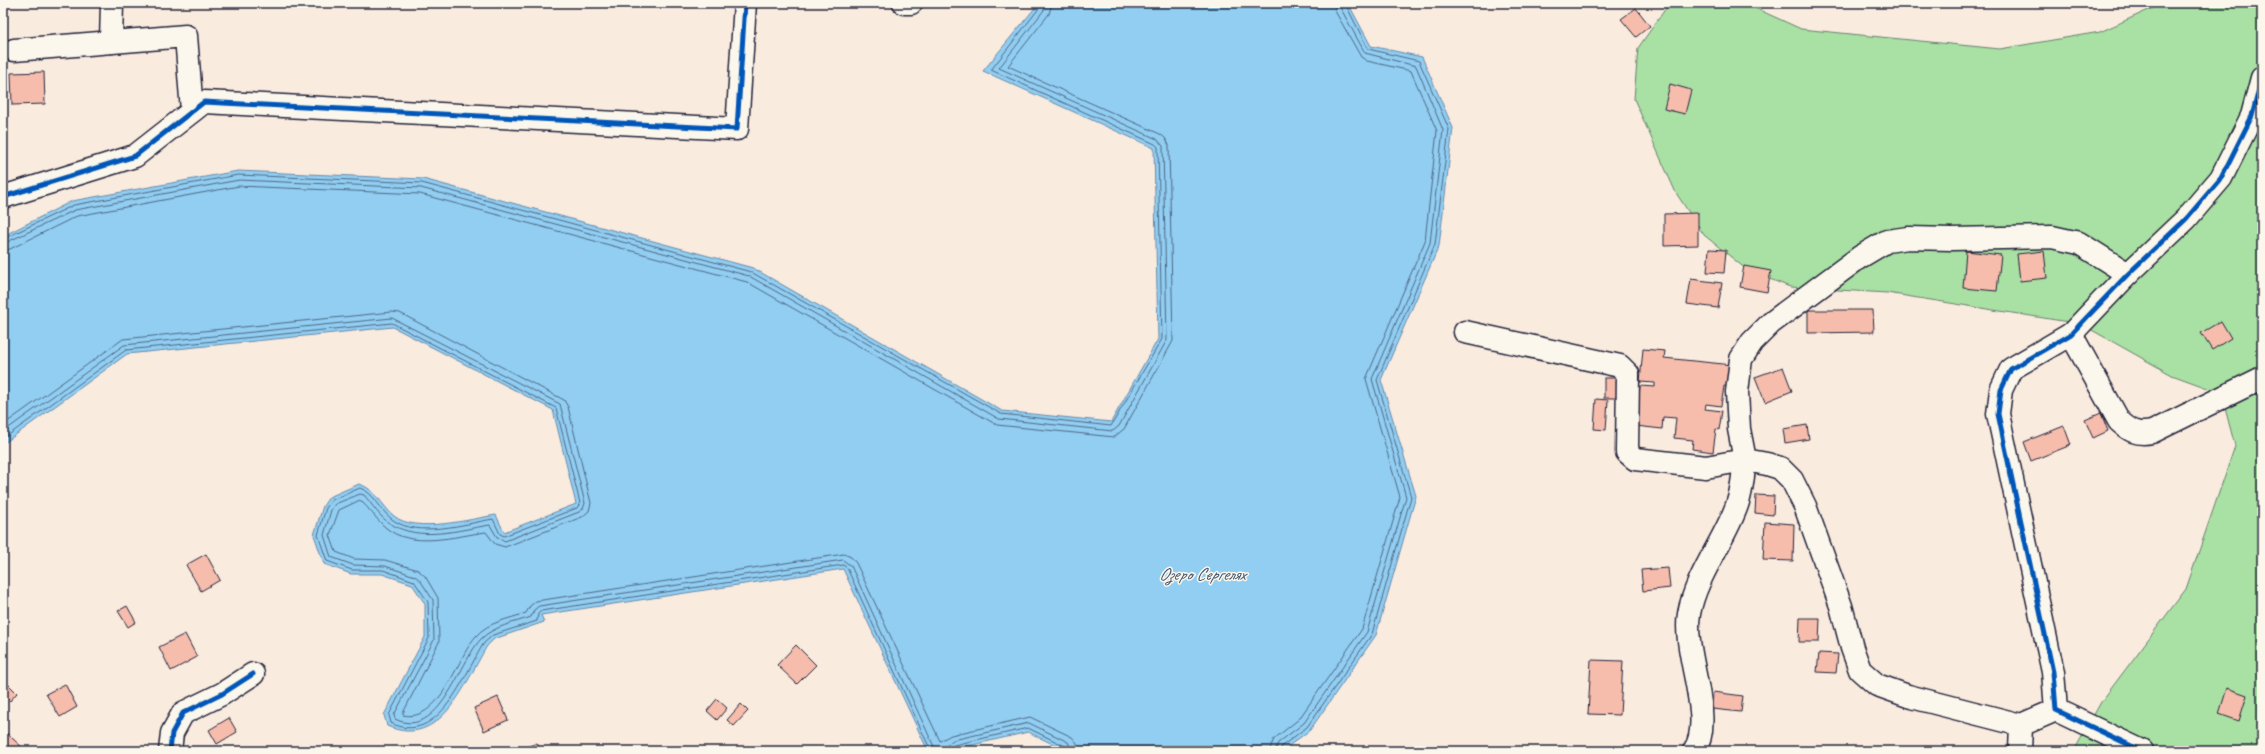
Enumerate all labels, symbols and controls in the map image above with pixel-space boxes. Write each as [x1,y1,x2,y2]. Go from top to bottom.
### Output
water label: Озеро Сергелях [1159,563,1248,586]

